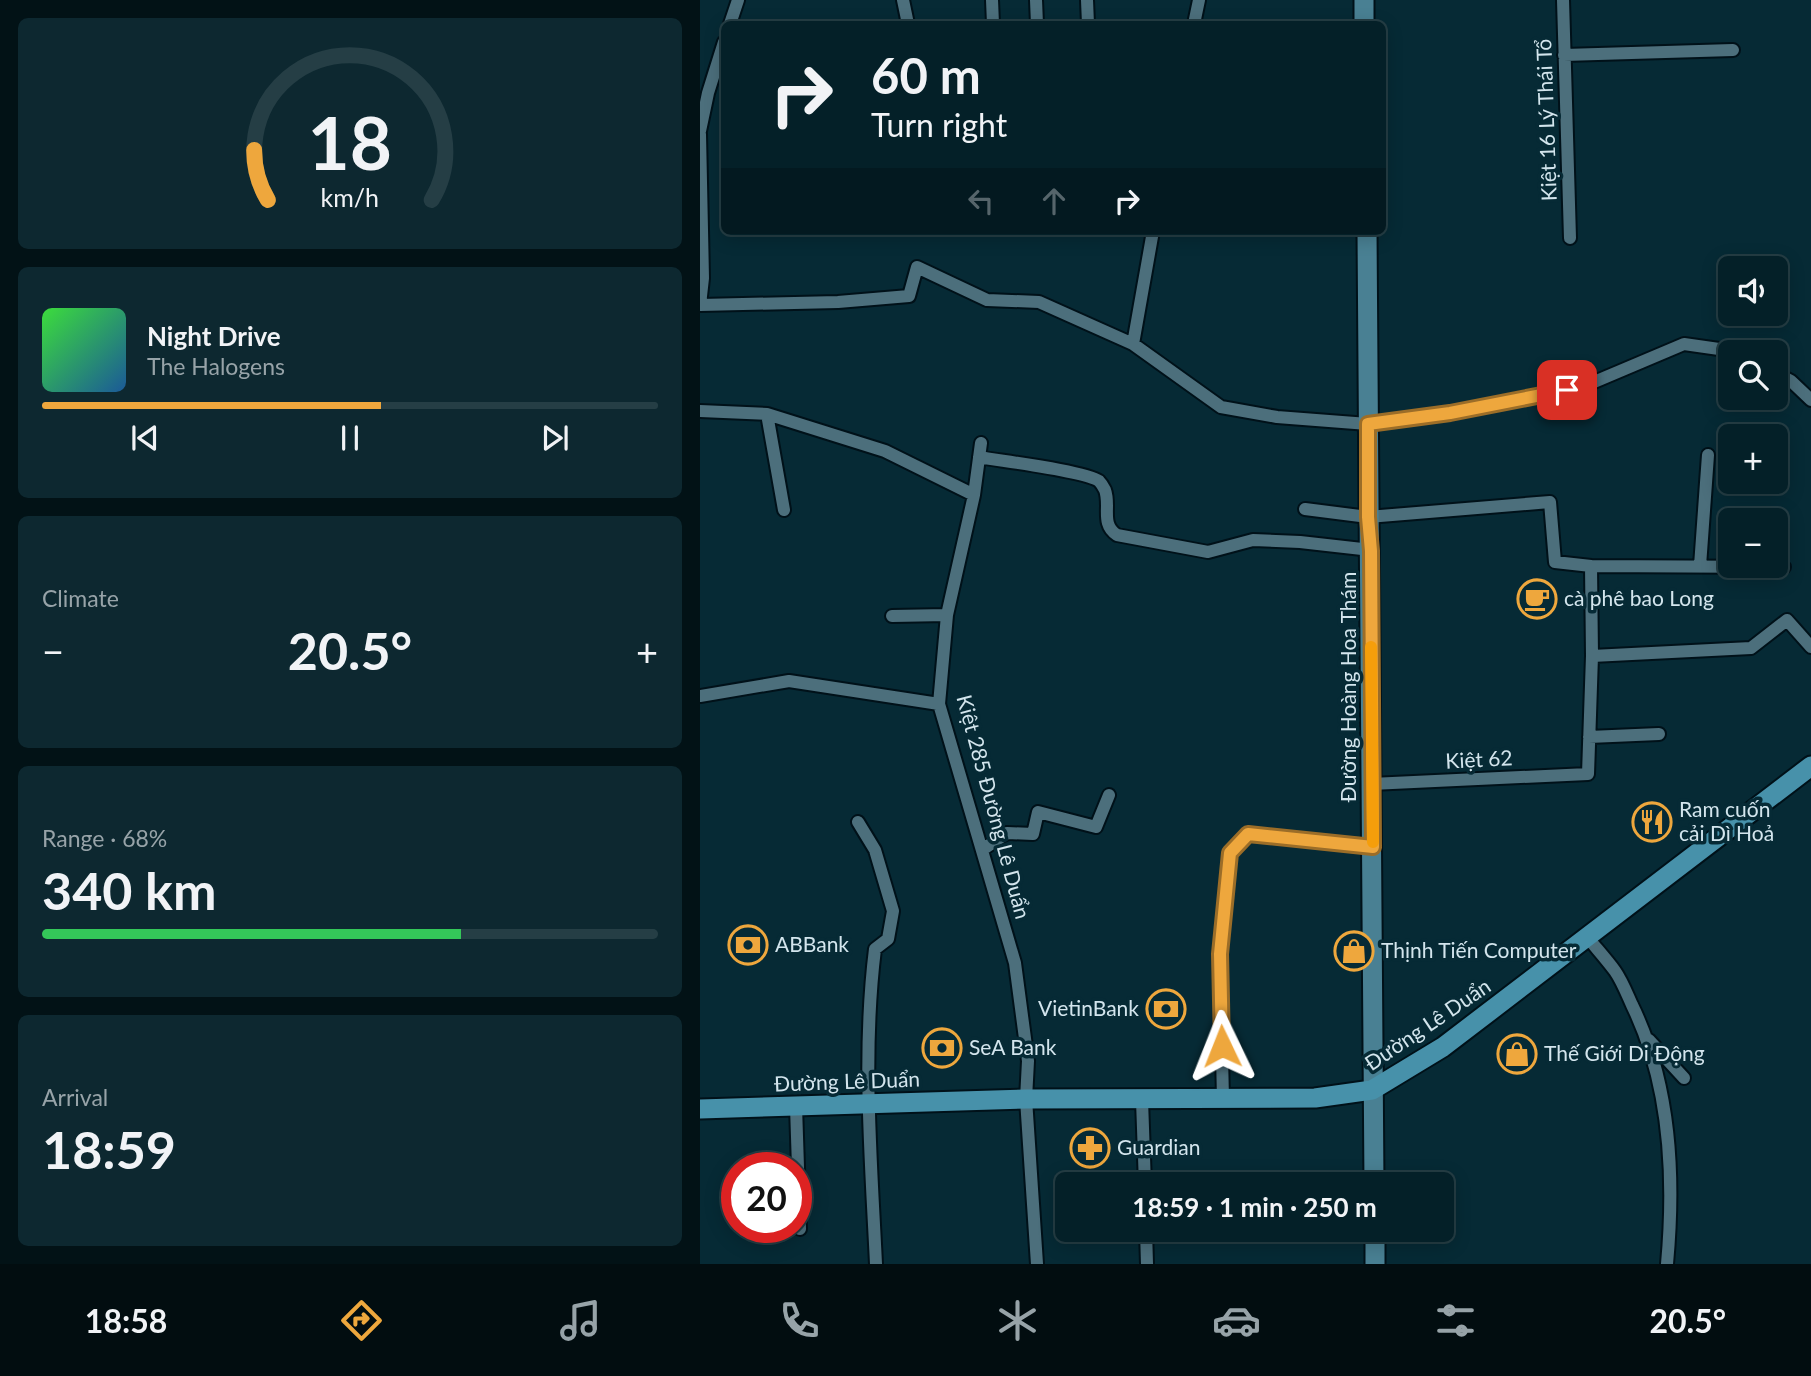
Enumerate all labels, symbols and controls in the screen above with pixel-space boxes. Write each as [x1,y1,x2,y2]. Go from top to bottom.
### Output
street label: Kiệt 16 Lý Thái Tổ [1530,38,1561,202]
text: 60 m [871,46,981,104]
icon: right [756,49,847,140]
text: 18 [308,98,392,186]
text: Turn right [871,105,1007,144]
text: km/h [321,181,379,211]
icon: left [962,182,1000,220]
icon: ahead [1035,182,1073,220]
icon: right [1108,182,1146,220]
map controls [1718,256,1788,578]
button: sound [1718,256,1788,326]
text: Night Drive [147,320,281,352]
button: search [1718,340,1788,410]
text: The Halogens [147,352,285,380]
pin [1537,360,1597,420]
icon: arrive [1548,371,1586,409]
icon: previous [126,419,164,457]
icon: pause [331,419,369,457]
icon: next [536,419,574,457]
button: + [1718,424,1788,494]
button: − [1718,508,1788,578]
street label: Đường Hoàng Hoa Thám [1335,572,1360,802]
cafe icon: cà phê bao Long [1516,578,1558,620]
text: Climate [42,584,119,612]
place label: cà phê bao Long [1564,585,1714,610]
text: 20.5° [288,619,412,681]
text: − [42,628,64,674]
text: + [636,628,658,674]
street label: Kiệt 285 Đường Lê Duẩn [952,692,1036,921]
street label: Kiệt 62 [1445,744,1513,773]
place label: Ram cuốn cải Dì Hoả [1679,796,1774,845]
restaurant icon: Ram cuốn cải Dì Hoả [1631,801,1673,843]
text: Range · 68% [42,824,167,852]
text: 340 km [42,859,216,921]
bank icon: ABBank [727,924,769,966]
shop icon: Thịnh Tiến Computer [1333,930,1375,972]
place label: ABBank [775,931,849,956]
place label: Thịnh Tiến Computer [1381,937,1577,962]
street label: Đường Lê Duẩn [1360,973,1495,1075]
bank icon: VietinBank [1145,988,1187,1030]
place label: VietinBank [1038,995,1139,1020]
position arrow [1185,1009,1259,1083]
bank icon: SeA Bank [921,1027,963,1069]
shop icon: Thế Giới Di Động [1496,1033,1538,1075]
place label: SeA Bank [969,1034,1057,1059]
place label: Thế Giới Di Động [1544,1040,1705,1065]
street label: Đường Lê Duẩn [773,1065,920,1096]
text: Arrival [42,1083,108,1111]
text: 18:59 [42,1118,176,1180]
pharmacy icon: Guardian [1069,1127,1111,1169]
place label: Guardian [1117,1134,1201,1159]
speed limit sign: 20 [721,1152,812,1243]
text: 18:59 · 1 min · 250 m [1132,1191,1377,1223]
icon: directions [337,1296,386,1345]
icon: music [556,1296,605,1345]
icon: phone [775,1296,824,1345]
icon: climate [993,1296,1042,1345]
icon: car [1212,1296,1261,1345]
icon: filters [1431,1296,1480,1345]
text: 18:58 [85,1301,167,1340]
text: 20.5° [1649,1301,1726,1340]

